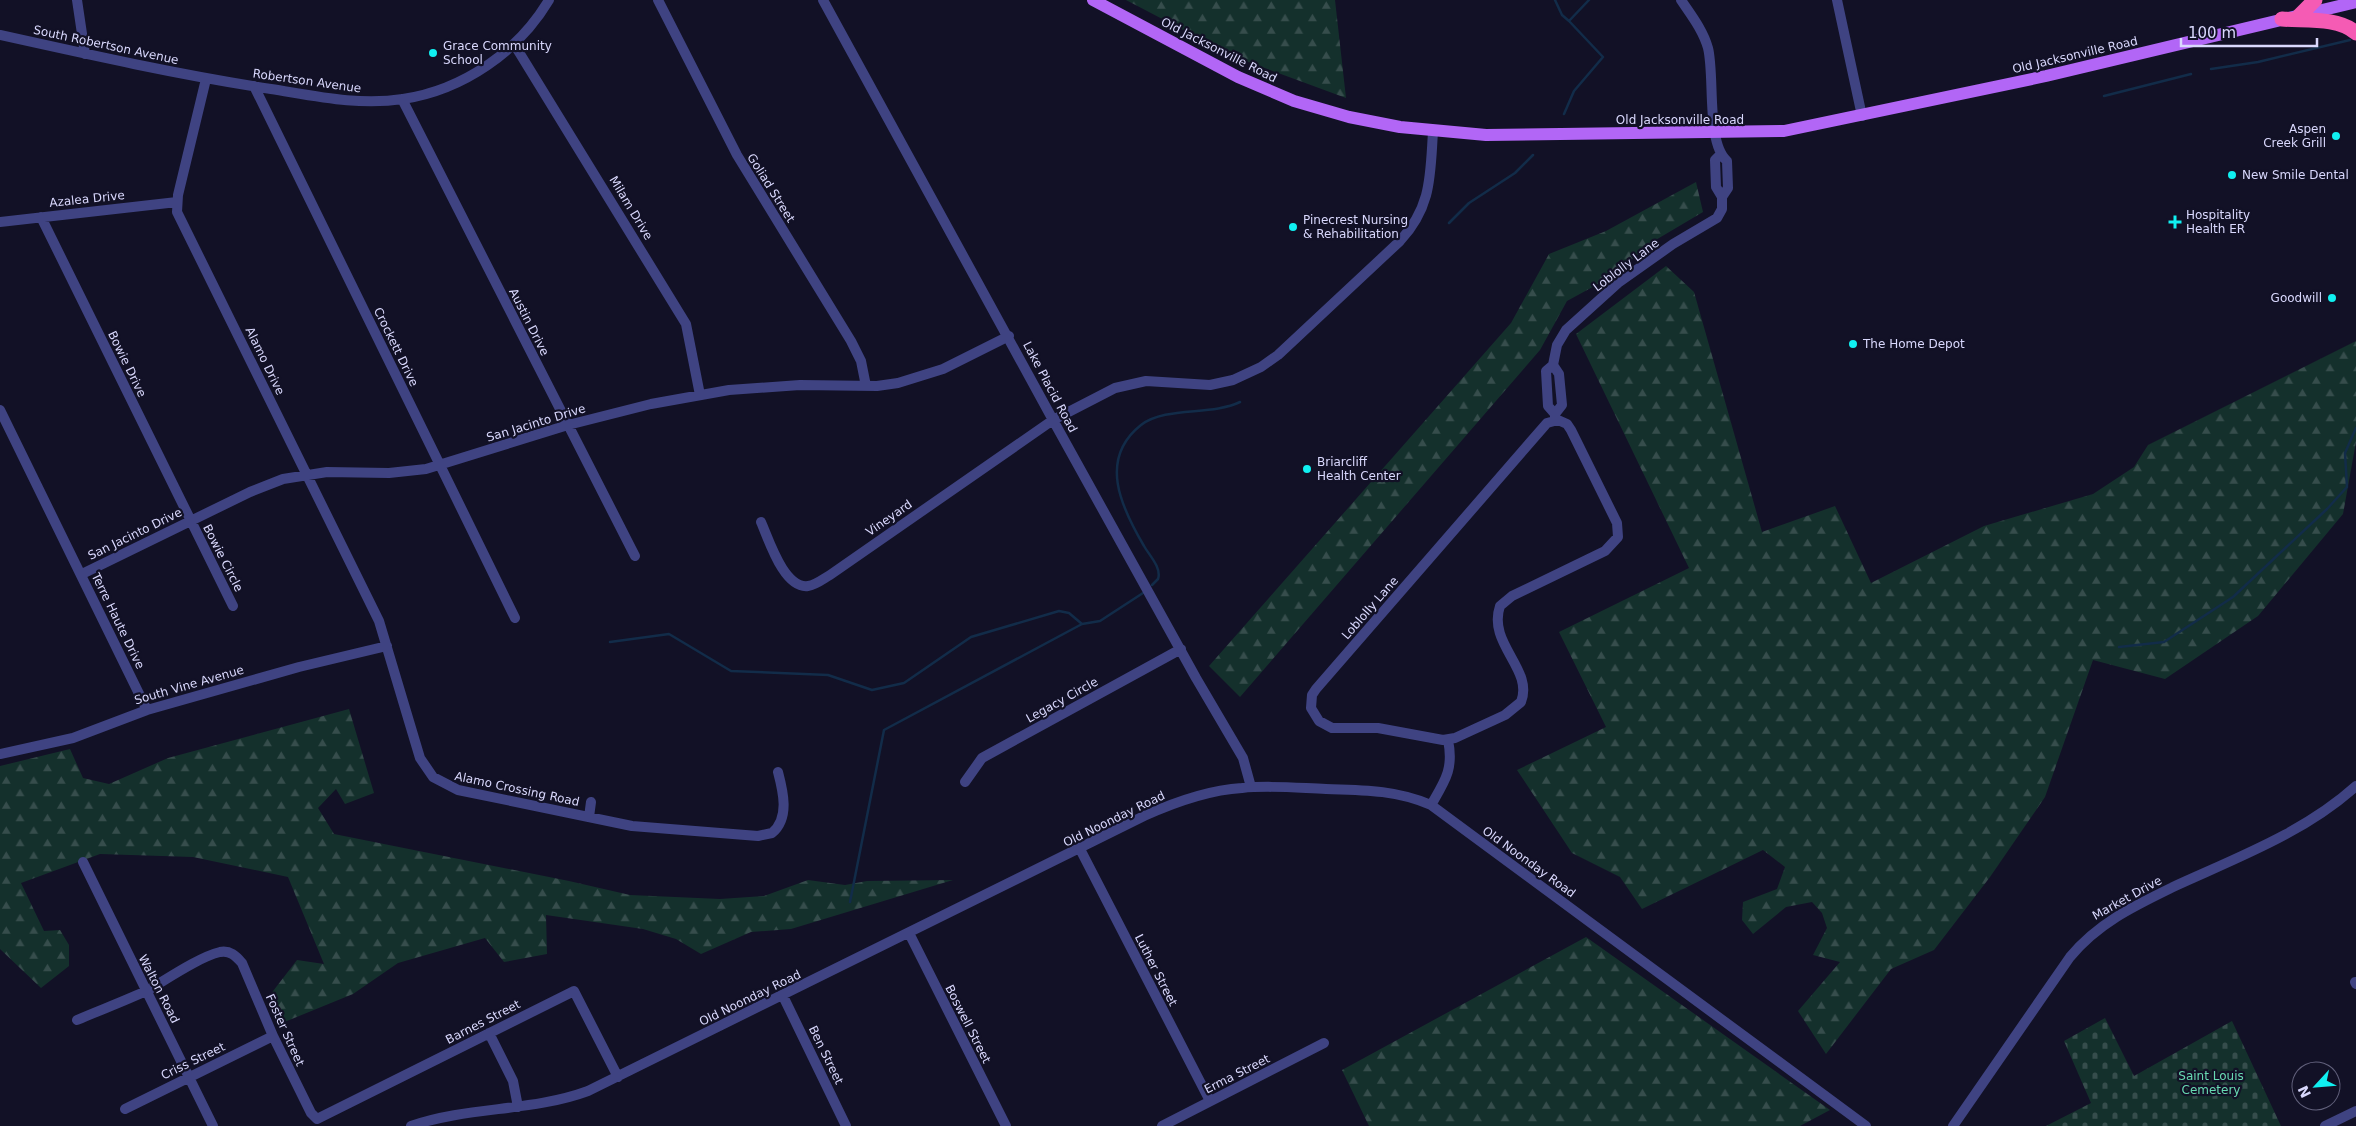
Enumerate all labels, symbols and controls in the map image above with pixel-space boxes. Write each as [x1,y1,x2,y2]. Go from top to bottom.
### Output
street label: Old Jacksonville Road [1159,15,1279,85]
scale bar [2181,15,2317,47]
street label: South Robertson Avenue [32,23,180,67]
text: 100 m [2188,24,2236,42]
street label: Old Jacksonville Road [2011,34,2139,76]
place label: Grace Community School [443,39,552,67]
marker: Grace Community School [427,47,439,59]
street label: Robertson Avenue [252,66,362,96]
street label: Old Jacksonville Road [1616,113,1744,127]
place label: Aspen Creek Grill [2263,122,2326,150]
marker: Aspen Creek Grill [2330,130,2342,142]
street label: Goliad Street [744,151,798,225]
place label: New Smile Dental [2242,168,2349,182]
marker: New Smile Dental [2226,169,2238,181]
street label: Milam Drive [606,174,656,242]
street label: Azalea Drive [49,188,125,210]
place label: Hospitality Health ER [2186,208,2250,236]
place label: Pinecrest Nursing & Rehabilitation [1303,213,1408,241]
marker: Hospitality Health ER [2168,215,2182,229]
marker: Pinecrest Nursing & Rehabilitation [1287,221,1299,233]
street label: Loblolly Lane [1590,236,1662,294]
street label: Austin Drive [506,286,552,358]
place label: Goodwill [2271,291,2322,305]
marker: Goodwill [2326,292,2338,304]
street label: Crockett Drive [371,305,421,389]
street label: Alamo Drive [243,325,287,397]
street label: Bowie Drive [105,329,149,399]
place label: The Home Depot [1862,337,1965,351]
marker: The Home Depot [1847,338,1859,350]
street label: Lake Placid Road [1020,339,1080,435]
street label: San Jacinto Drive [485,401,587,445]
place label: Briarcliff Health Center [1317,455,1401,483]
marker: Briarcliff Health Center [1301,463,1313,475]
street label: Vineyard [863,497,915,539]
street label: San Jacinto Drive [86,505,184,563]
street label: Bowie Circle [200,522,246,594]
street label: Terre Haute Drive [88,570,147,671]
street label: Loblolly Lane [1339,574,1401,642]
street label: South Vine Avenue [133,663,245,707]
street label: Legacy Circle [1024,674,1100,726]
street label: Alamo Crossing Road [453,769,581,809]
street label: Old Noonday Road [1061,788,1167,850]
street label: Old Noonday Road [1480,824,1578,900]
street label: Market Drive [2090,873,2164,923]
street label: Luther Street [1132,932,1180,1009]
street label: Walton Road [136,952,182,1026]
street label: Old Noonday Road [697,967,803,1029]
street label: Boswell Street [942,983,994,1066]
street label: Foster Street [263,992,307,1068]
street label: Barnes Street [443,997,523,1047]
street label: Ben Street [806,1023,846,1087]
street label: Criss Street [159,1039,228,1083]
street label: Erma Street [1202,1051,1272,1096]
north arrow [2291,1061,2341,1111]
park label: Saint Louis Cemetery [2178,1069,2244,1097]
text: N [2295,1083,2314,1100]

